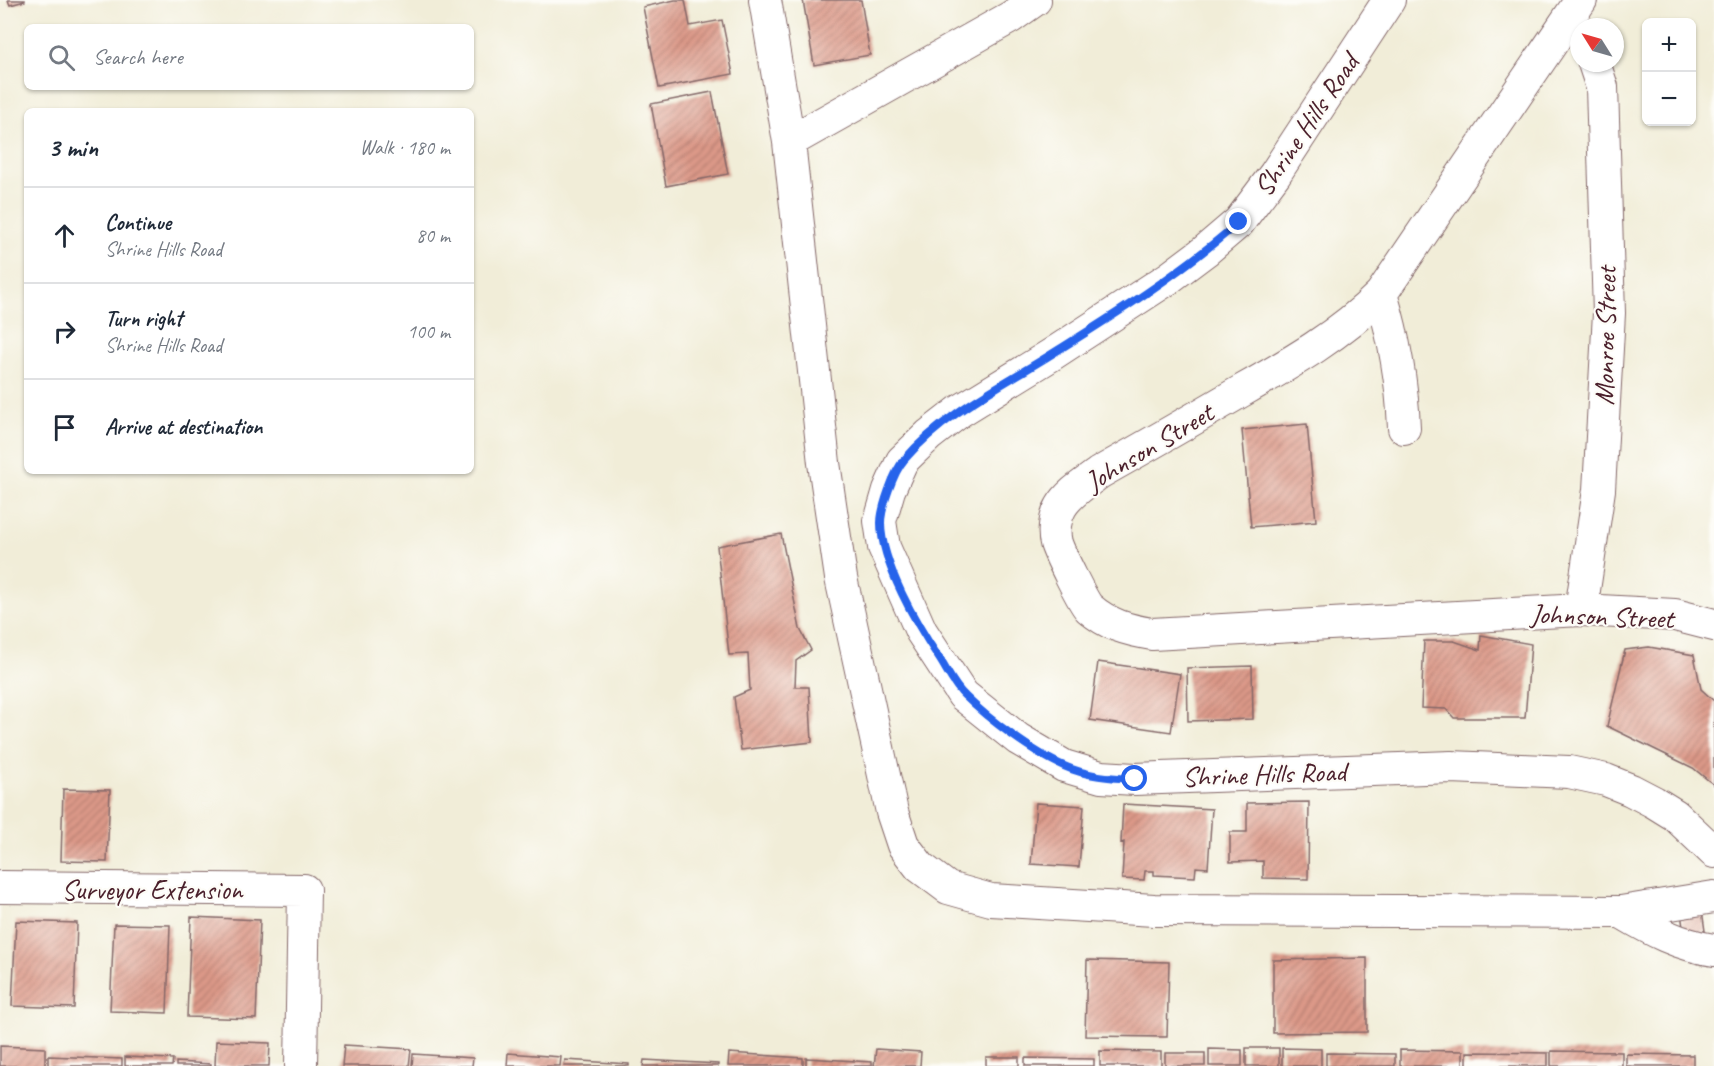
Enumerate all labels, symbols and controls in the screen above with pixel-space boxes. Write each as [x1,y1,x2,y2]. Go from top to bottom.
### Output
north arrow [1570,18,1624,72]
map controls [1642,18,1696,126]
button: + [1642,18,1696,72]
search box [24,24,474,90]
icon: search [45,41,78,74]
text: Search here [93,43,183,71]
street label: Shrine Hills Road [1246,44,1369,203]
button: − [1642,72,1696,126]
text: 3 min [48,131,98,164]
text: Walk · 180 m [360,135,450,160]
route end [1225,208,1251,234]
text: Continue [105,209,171,237]
icon: ahead [48,219,81,252]
text: 80 m [416,223,450,248]
text: Shrine Hills Road [105,237,222,262]
street label: Monroe Street [1586,264,1624,406]
text: Turn right [105,305,182,333]
icon: right [48,315,81,348]
text: 100 m [407,319,450,344]
text: Shrine Hills Road [105,333,222,358]
street label: Johnson Street [1077,394,1222,500]
icon: arrive [48,411,81,444]
text: Arrive at destination [105,413,262,441]
street label: Johnson Street [1528,596,1677,636]
street label: Shrine Hills Road [1182,754,1350,794]
route start [1121,765,1147,791]
street label: Surveyor Extension [62,872,244,907]

